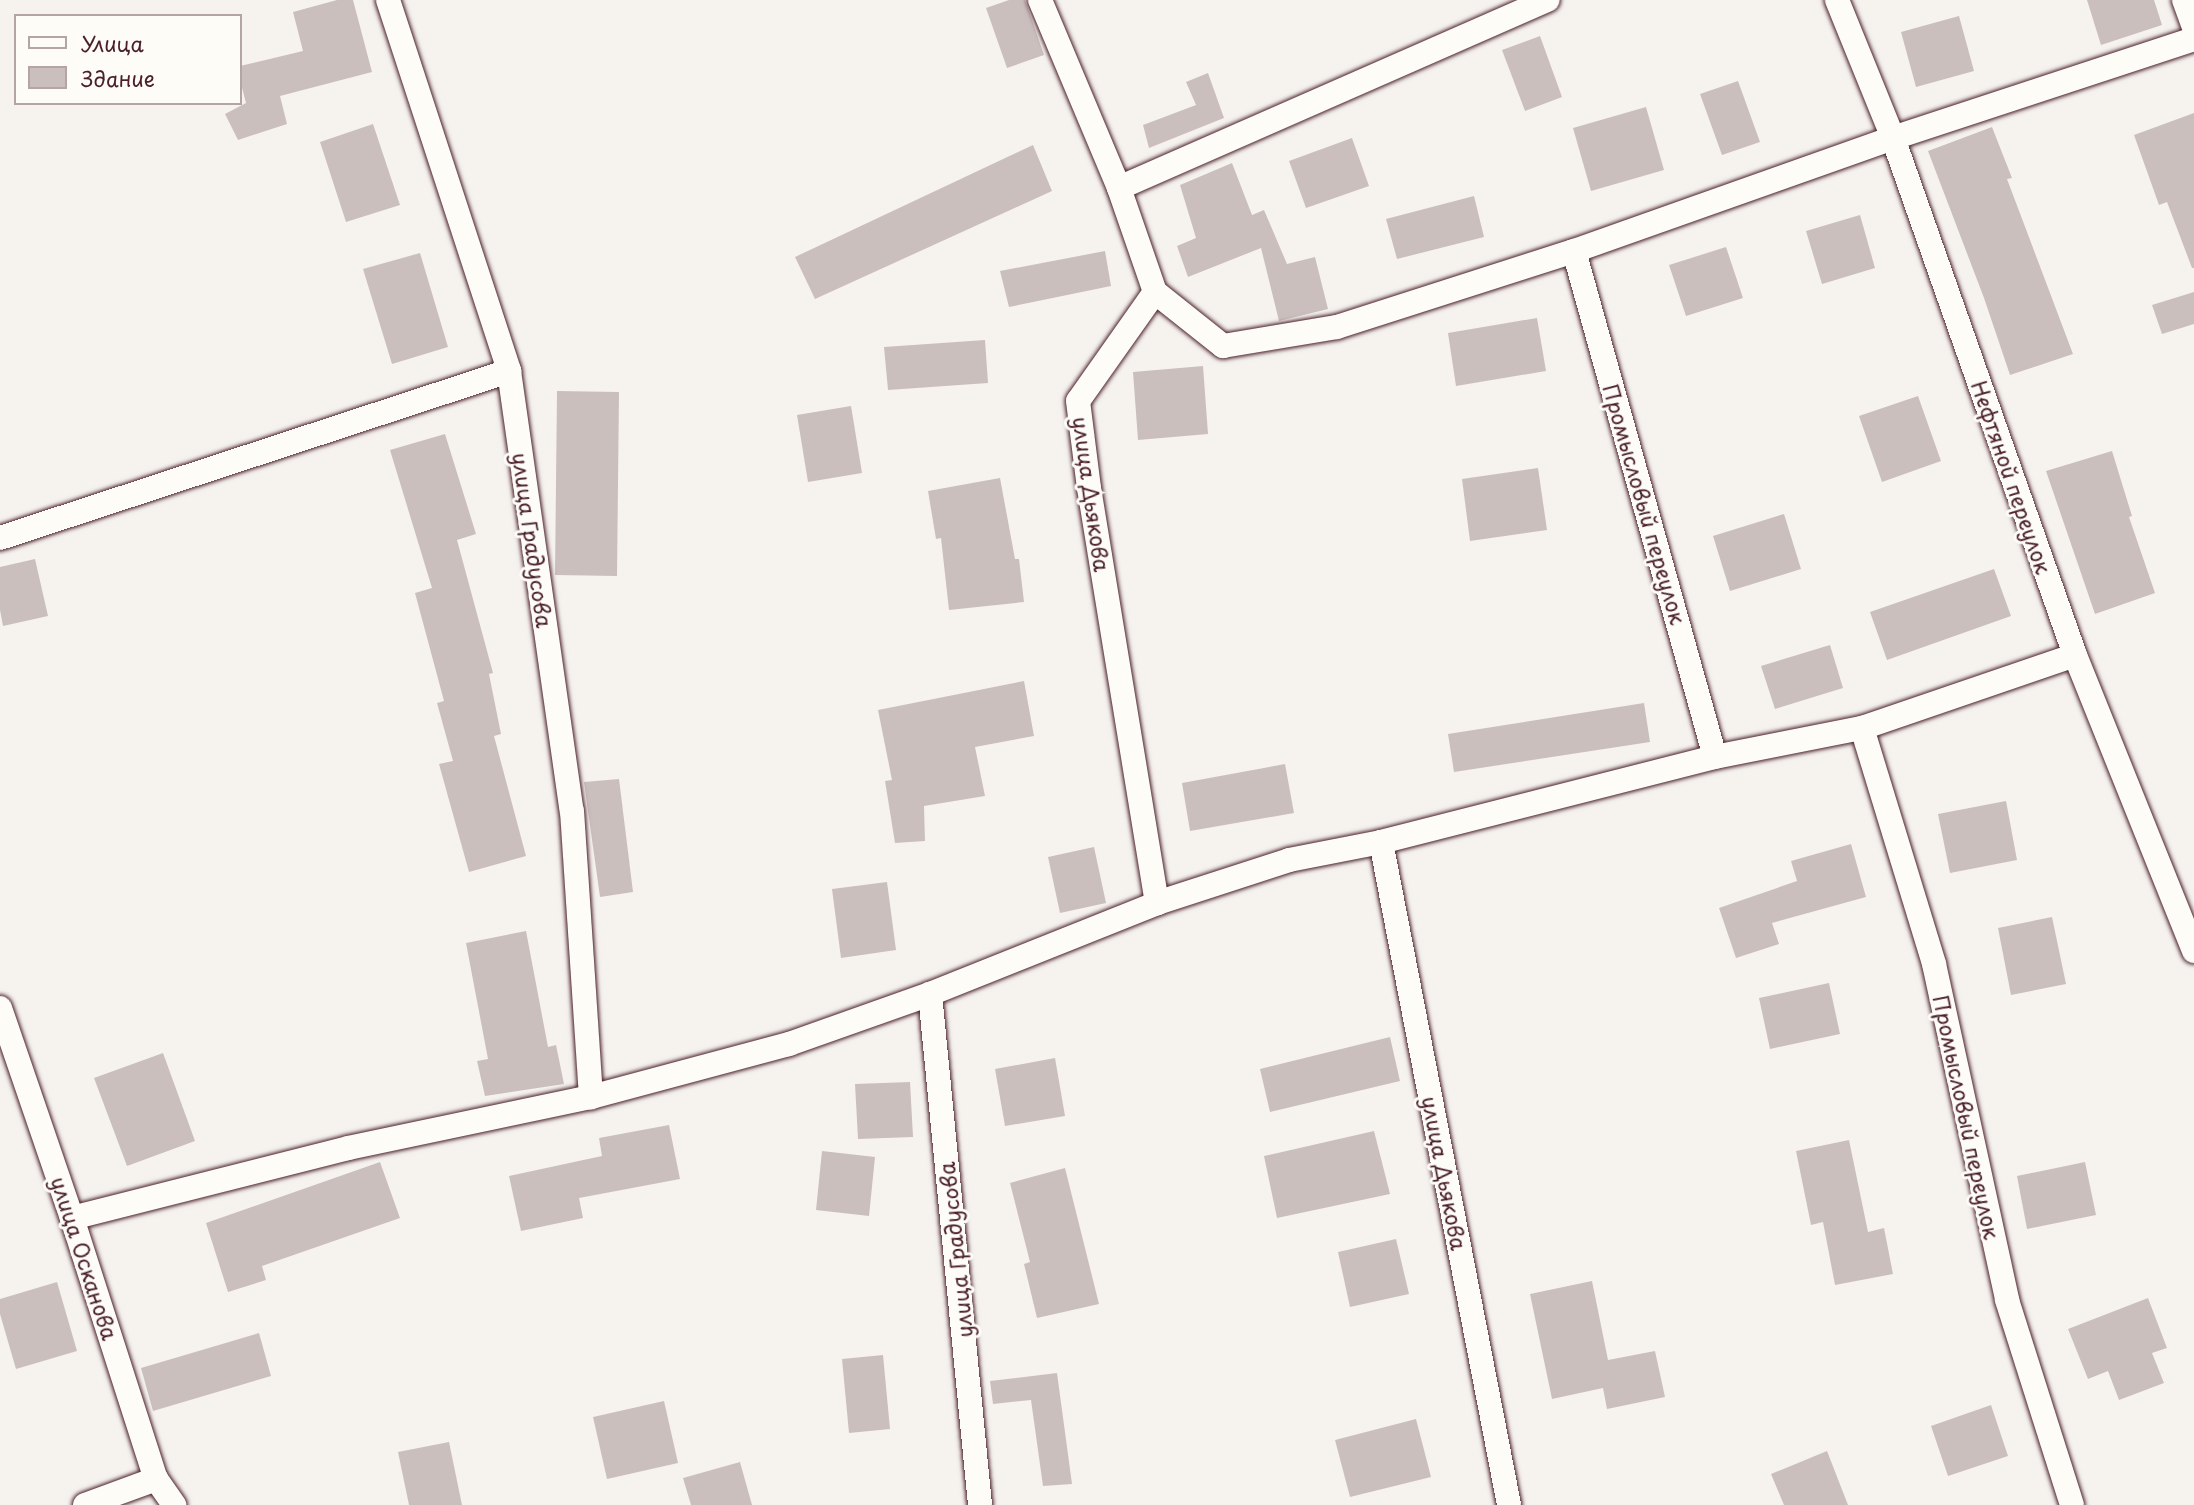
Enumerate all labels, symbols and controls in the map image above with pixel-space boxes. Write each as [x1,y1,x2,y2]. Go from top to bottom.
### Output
legend [14,14,242,105]
text: Улица [81,27,144,59]
text: Здание [81,62,155,94]
street label: Нефтяной переулок [1967,377,2057,577]
street label: Промысловый переулок [1599,381,1691,627]
street label: улица Дьякова [1069,414,1115,574]
street label: улица Градусова [508,450,558,630]
street label: Промысловый переулок [1929,993,2005,1241]
street label: улица Дьякова [1418,1093,1472,1253]
street label: улица Градусова [933,1160,977,1340]
street label: улица Осканова [47,1173,123,1343]

